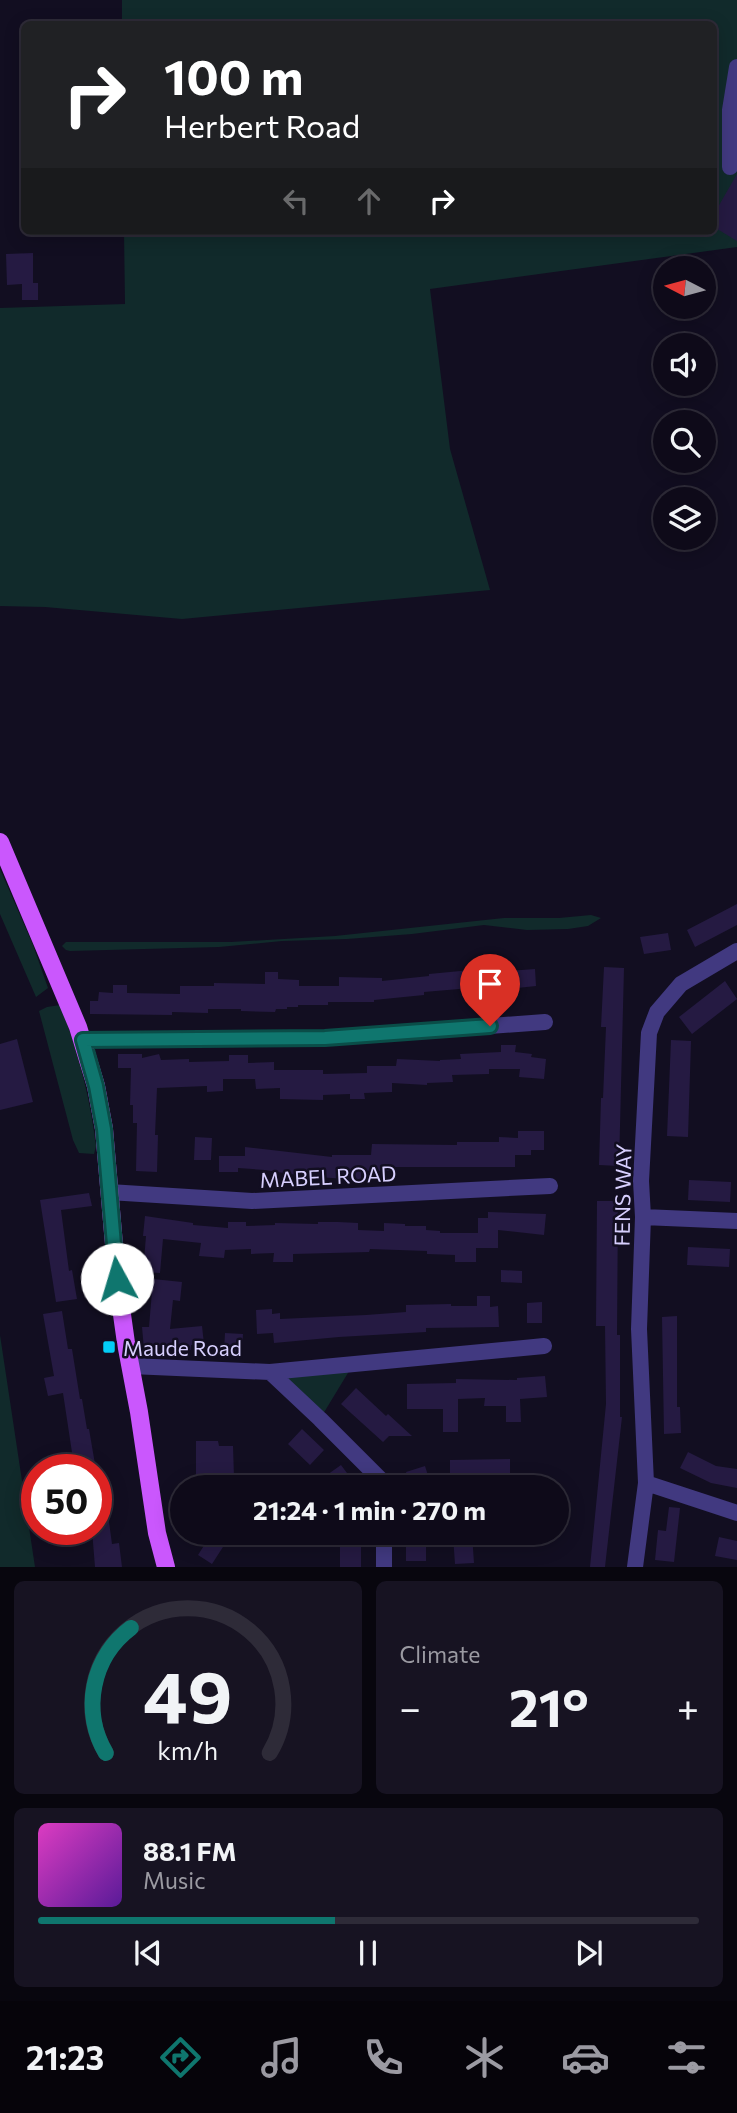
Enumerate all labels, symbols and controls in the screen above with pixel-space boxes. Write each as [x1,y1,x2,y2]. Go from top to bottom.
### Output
text: 100 m [164,45,303,105]
icon: right [49,49,140,140]
text: Herbert Road [164,105,360,145]
icon: left [277,182,315,220]
icon: ahead [350,182,388,220]
icon: right [423,182,461,220]
north arrow [653,256,716,318]
map controls [653,256,716,550]
button: sound [653,333,716,396]
button: search [653,410,716,473]
button: layers [653,487,716,550]
pin [460,954,520,1026]
icon: arrive [471,965,509,1003]
street label: FENS WAY [609,1143,635,1247]
street label: MABEL ROAD [259,1160,397,1192]
position arrow [80,1242,154,1316]
place label: Maude Road [123,1335,242,1360]
marker: Maude Road [101,1339,117,1355]
speed limit sign: 50 [21,1454,112,1545]
text: 21:24 · 1 min · 270 m [253,1494,486,1525]
text: Climate [400,1640,481,1668]
text: 49 [143,1650,233,1739]
text: 21° [509,1674,589,1738]
text: − [400,1683,421,1730]
text: + [677,1683,699,1730]
text: km/h [157,1735,218,1765]
text: 88.1 FM [143,1835,237,1866]
text: Music [143,1866,206,1894]
icon: previous [129,1934,167,1972]
icon: pause [349,1934,387,1972]
icon: next [570,1934,608,1972]
icon: directions [156,2033,205,2082]
icon: music [257,2033,306,2082]
icon: phone [359,2033,408,2082]
icon: climate [460,2033,509,2082]
icon: car [561,2033,610,2082]
icon: filters [662,2033,711,2082]
text: 21:23 [26,2037,104,2077]

